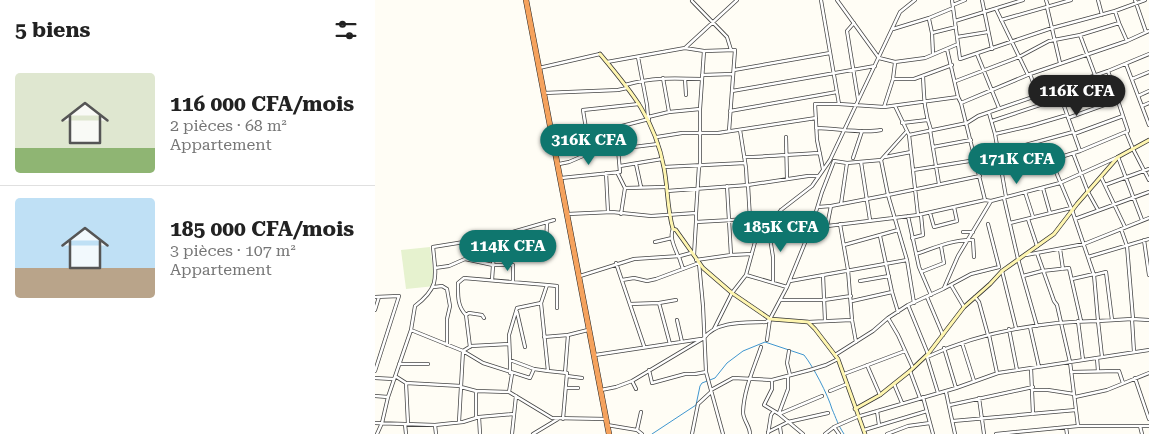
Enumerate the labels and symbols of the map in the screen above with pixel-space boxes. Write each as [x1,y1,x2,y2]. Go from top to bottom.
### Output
pin: 116K CFA [1025,74,1129,117]
pin: 316K CFA [537,124,641,166]
pin: 171K CFA [965,142,1069,185]
pin: 185K CFA [729,210,833,253]
pin: 114K CFA [456,230,560,272]

